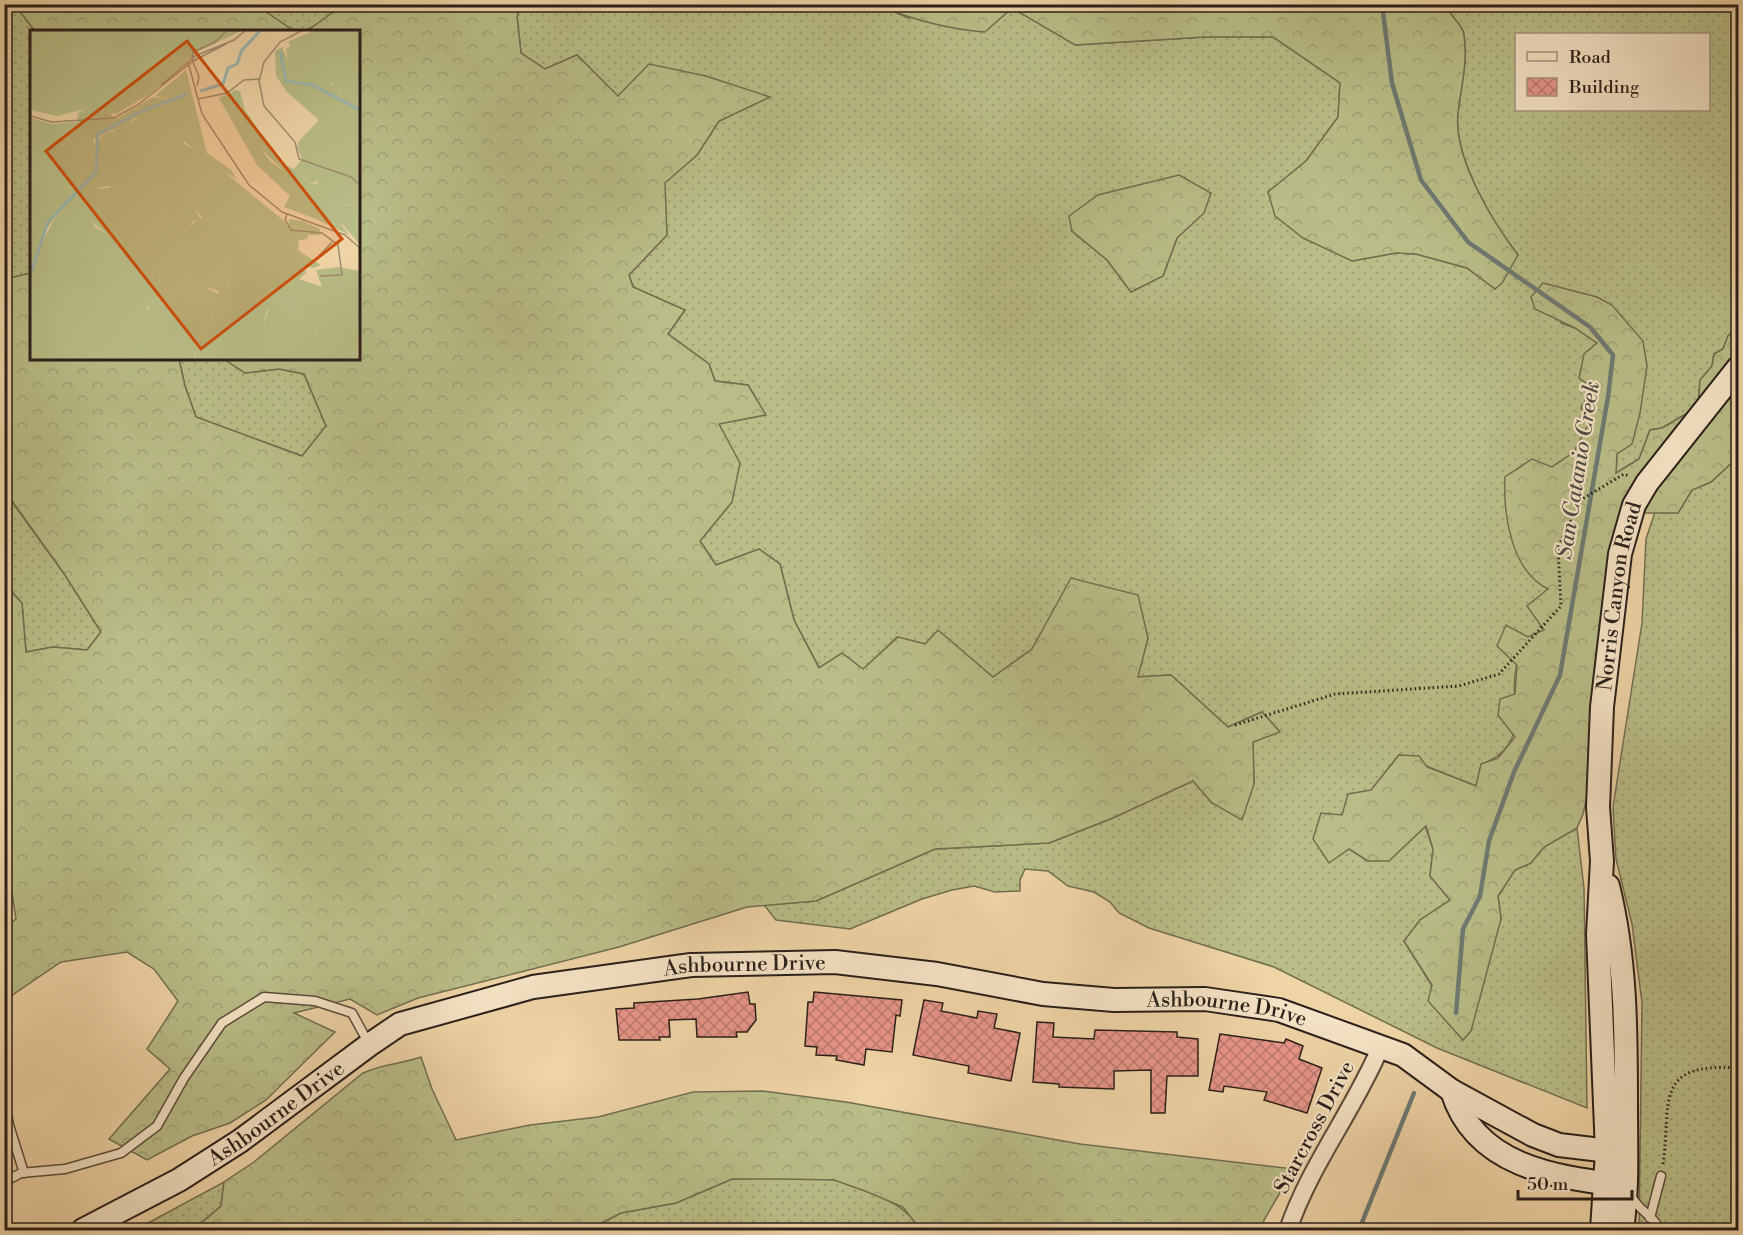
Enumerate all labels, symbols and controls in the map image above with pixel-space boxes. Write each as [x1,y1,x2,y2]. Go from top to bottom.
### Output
inset map [30,30,360,360]
legend [1515,33,1710,111]
text: Road [1569,46,1612,69]
text: Building [1568,76,1640,99]
water label: San Catanio Creek [1551,379,1606,561]
street label: Norris Canyon Road [1592,499,1648,692]
street label: Ashbourne Drive [661,950,826,983]
street label: Ashbourne Drive [1145,987,1310,1033]
street label: Ashbourne Drive [203,1056,350,1173]
street label: Starcross Drive [1269,1057,1361,1198]
scale bar [1518,1163,1632,1201]
text: 50 m [1527,1173,1569,1196]

